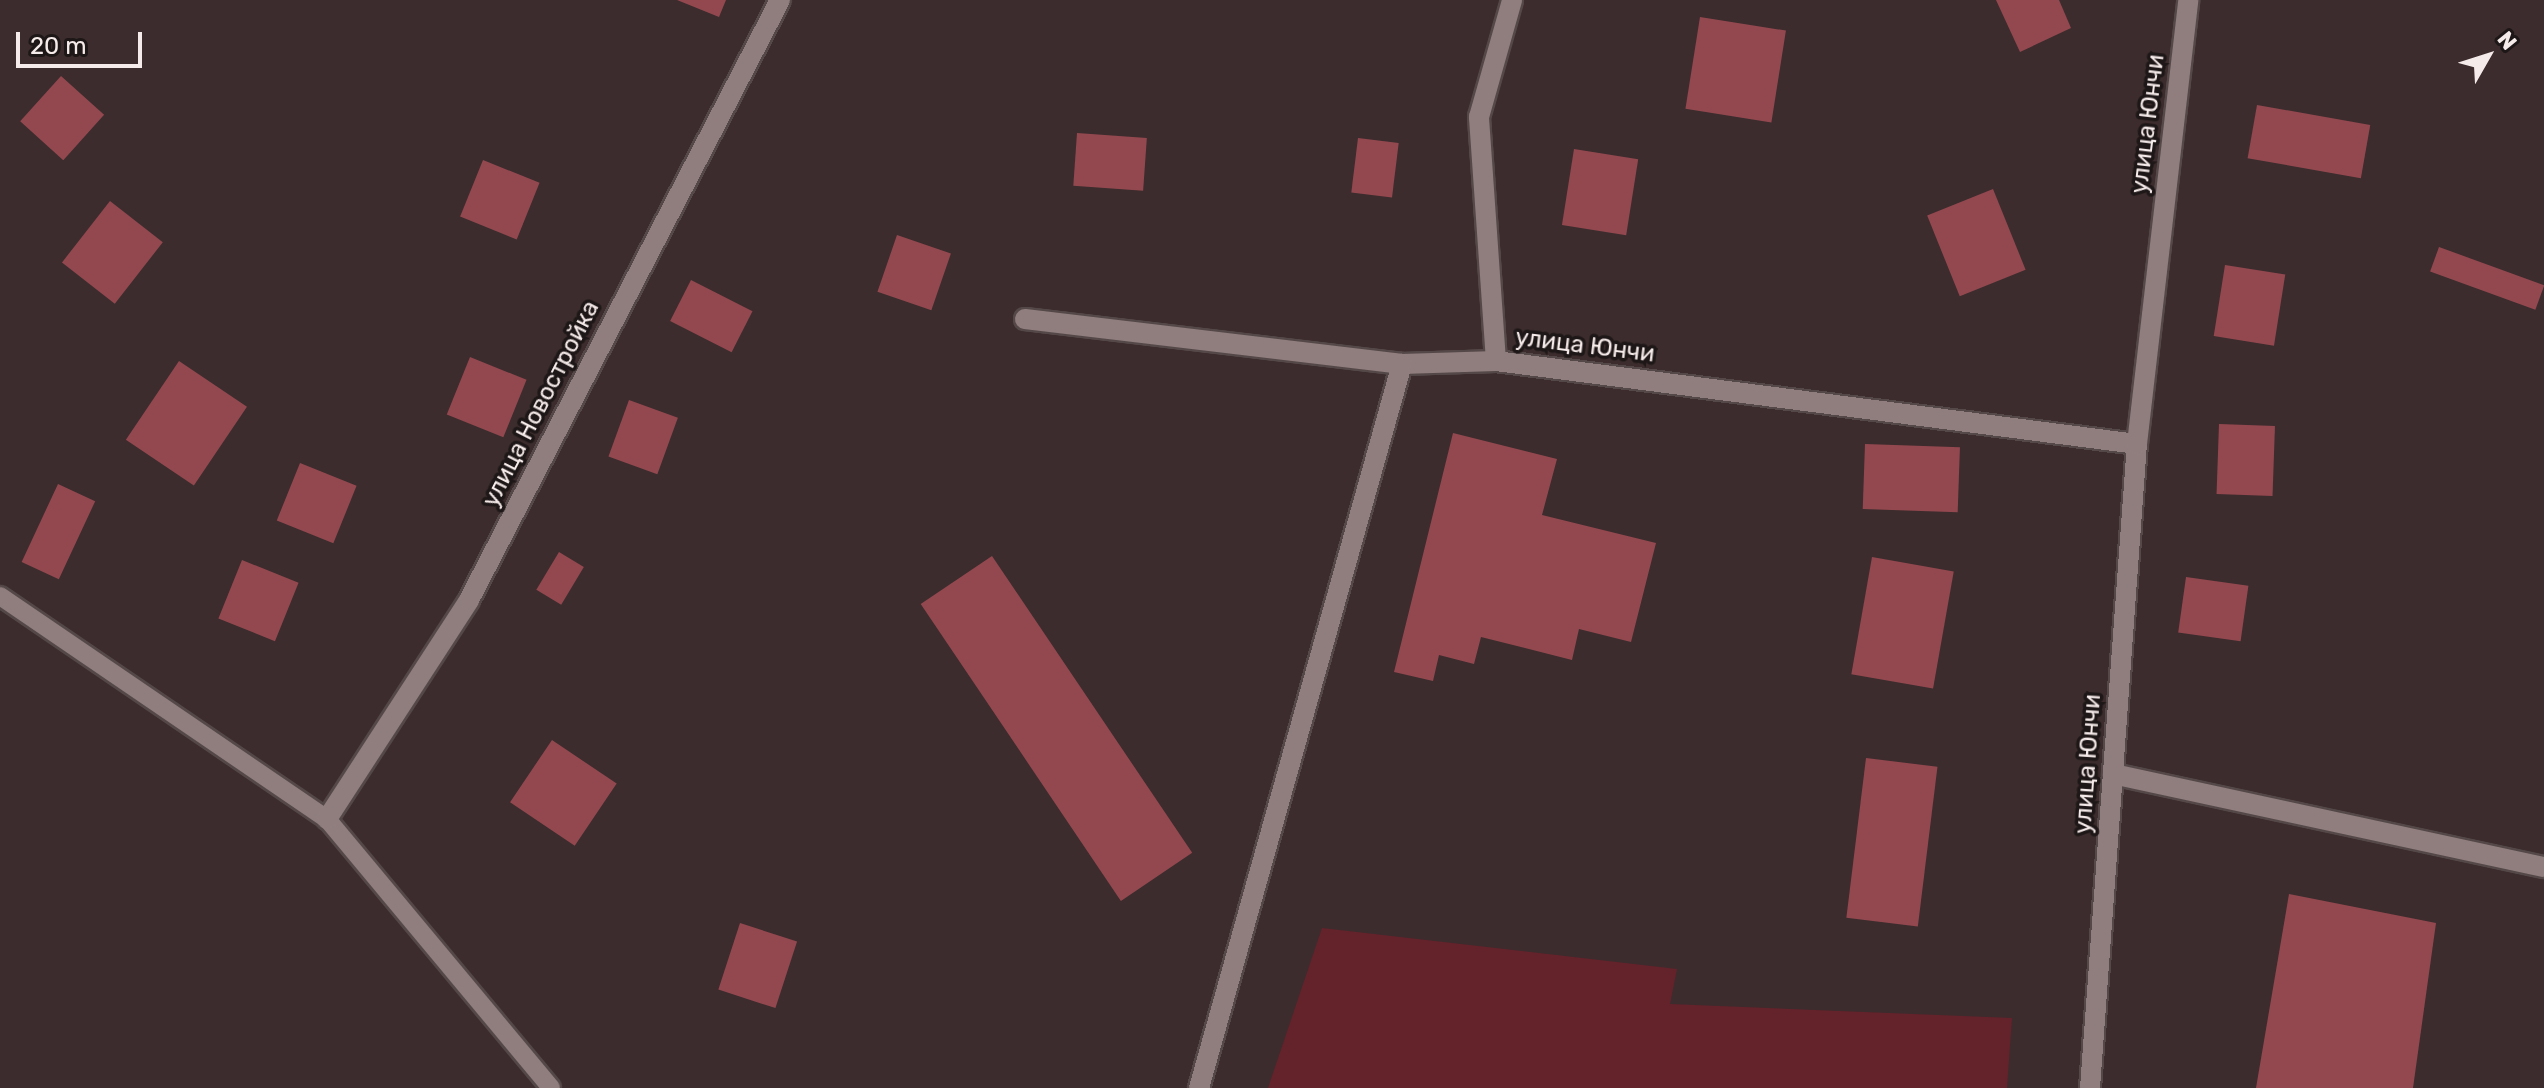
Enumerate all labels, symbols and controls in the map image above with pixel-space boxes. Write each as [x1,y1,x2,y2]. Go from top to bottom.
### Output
scale bar [20,16,146,66]
north arrow [2448,16,2528,96]
text: N [2492,26,2523,55]
text: 20 m [30,32,87,60]
street label: улица Юнчи [2125,53,2171,195]
street label: улица Новостройка [477,296,605,512]
street label: улица Юнчи [1514,323,1656,369]
street label: улица Юнчи [2069,693,2107,835]

